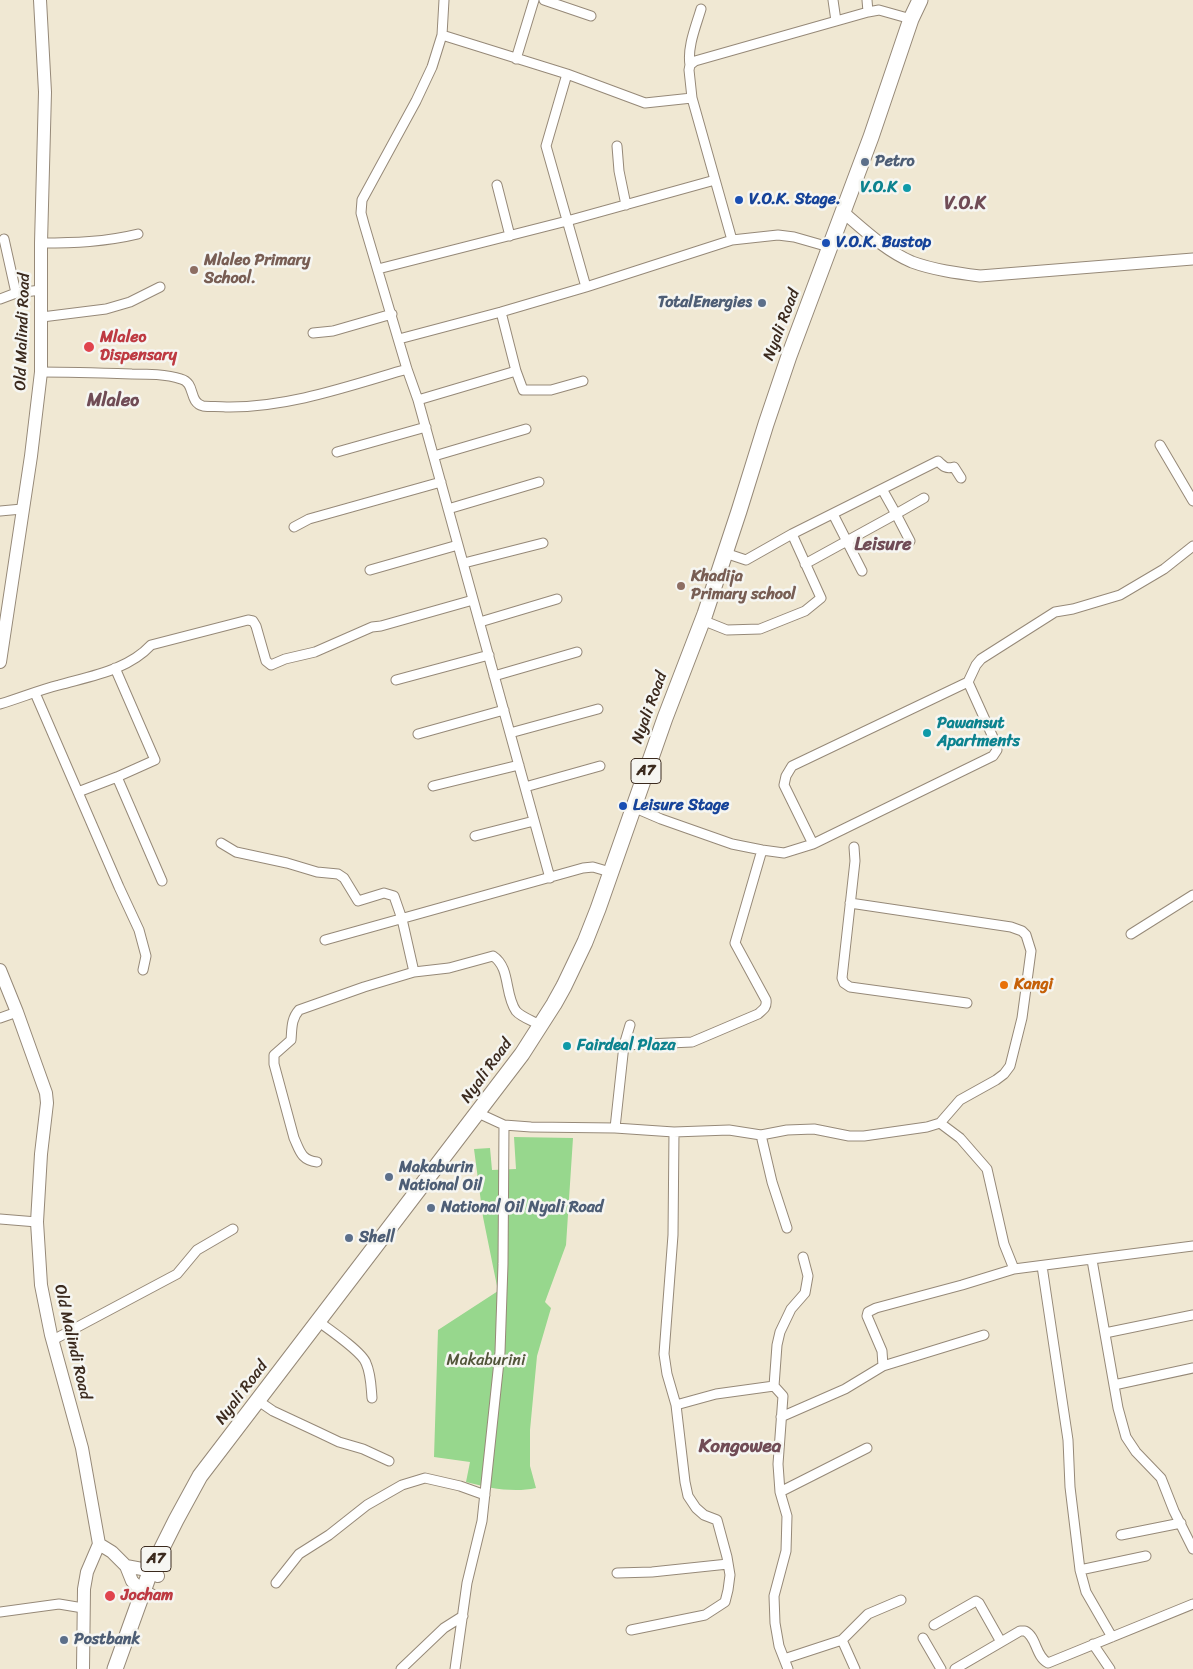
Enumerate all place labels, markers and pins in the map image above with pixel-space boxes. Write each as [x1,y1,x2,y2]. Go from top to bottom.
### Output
place label: Petro [875,152,915,172]
marker: Petro [859,156,871,168]
place label: V.O.K [860,178,897,198]
marker: V.O.K [901,182,913,194]
place label: V.O.K. Stage. [749,190,841,210]
marker: V.O.K. Stage. [733,194,745,206]
place label: V.O.K. Bustop [836,233,931,253]
marker: V.O.K. Bustop [820,237,832,249]
place label: Mlaleo Primary School. [204,251,310,289]
marker: Mlaleo Primary School. [188,264,200,276]
place label: TotalEnergies [658,293,752,313]
marker: TotalEnergies [756,297,768,309]
place label: Mlaleo Dispensary [100,328,177,366]
marker: Mlaleo Dispensary [82,340,96,354]
place label: Khadija Primary school [691,567,796,605]
marker: Khadija Primary school [675,580,687,592]
place label: Pawansut Apartments [937,714,1020,752]
marker: Pawansut Apartments [921,727,933,739]
place label: Leisure Stage [633,796,729,816]
marker: Leisure Stage [617,800,629,812]
place label: Kangi [1014,975,1053,995]
marker: Kangi [998,979,1010,991]
place label: Fairdeal Plaza [577,1036,676,1056]
marker: Fairdeal Plaza [561,1040,573,1052]
place label: Makaburin National Oil [399,1158,482,1196]
marker: Makaburin National Oil [383,1171,395,1183]
place label: National Oil Nyali Road [441,1198,603,1218]
marker: National Oil Nyali Road [425,1202,437,1214]
place label: Shell [359,1228,395,1248]
marker: Shell [343,1232,355,1244]
place label: Jocham [121,1586,173,1606]
marker: Jocham [103,1589,117,1603]
place label: Postbank [74,1630,140,1650]
marker: Postbank [58,1634,70,1646]

